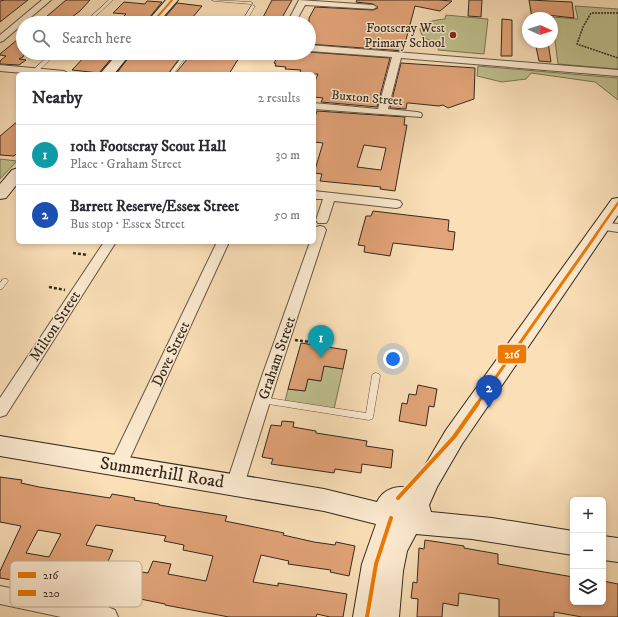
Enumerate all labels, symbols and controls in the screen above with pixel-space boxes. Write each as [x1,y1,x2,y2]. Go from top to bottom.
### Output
north arrow [522,12,558,48]
search box [16,16,316,60]
place label: Footscray West Primary School [364,20,445,51]
icon: search [30,27,52,49]
text: Search here [62,29,131,48]
marker: Footscray West Primary School [448,30,458,40]
text: Nearby [32,87,82,109]
street label: Buxton Street [331,87,403,109]
text: 2 results [258,90,300,106]
text: 10th Footscray Scout Hall [70,137,226,156]
text: 1 [43,147,47,163]
text: 30 m [276,147,300,163]
text: Place · Graham Street [70,156,182,172]
text: Barrett Reserve/Essex Street [70,197,239,216]
text: 2 [42,207,48,223]
text: 50 m [274,207,300,223]
text: Bus stop · Essex Street [70,216,185,232]
street label: Milton Street [25,287,85,365]
street label: Graham Street [254,314,300,402]
street label: Dove Street [148,318,194,390]
pin: 1 [308,325,334,358]
line badge: 216 [497,344,527,364]
text: 216 [504,348,521,362]
your location [383,349,403,369]
pin: 2 [476,375,502,408]
street label: Summerhill Road [98,452,226,494]
map controls [570,497,606,605]
button: + [570,497,606,533]
button: − [570,533,606,569]
legend [10,561,142,607]
text: 216 [43,569,59,583]
button: layers [570,569,606,605]
text: 220 [43,587,60,601]

